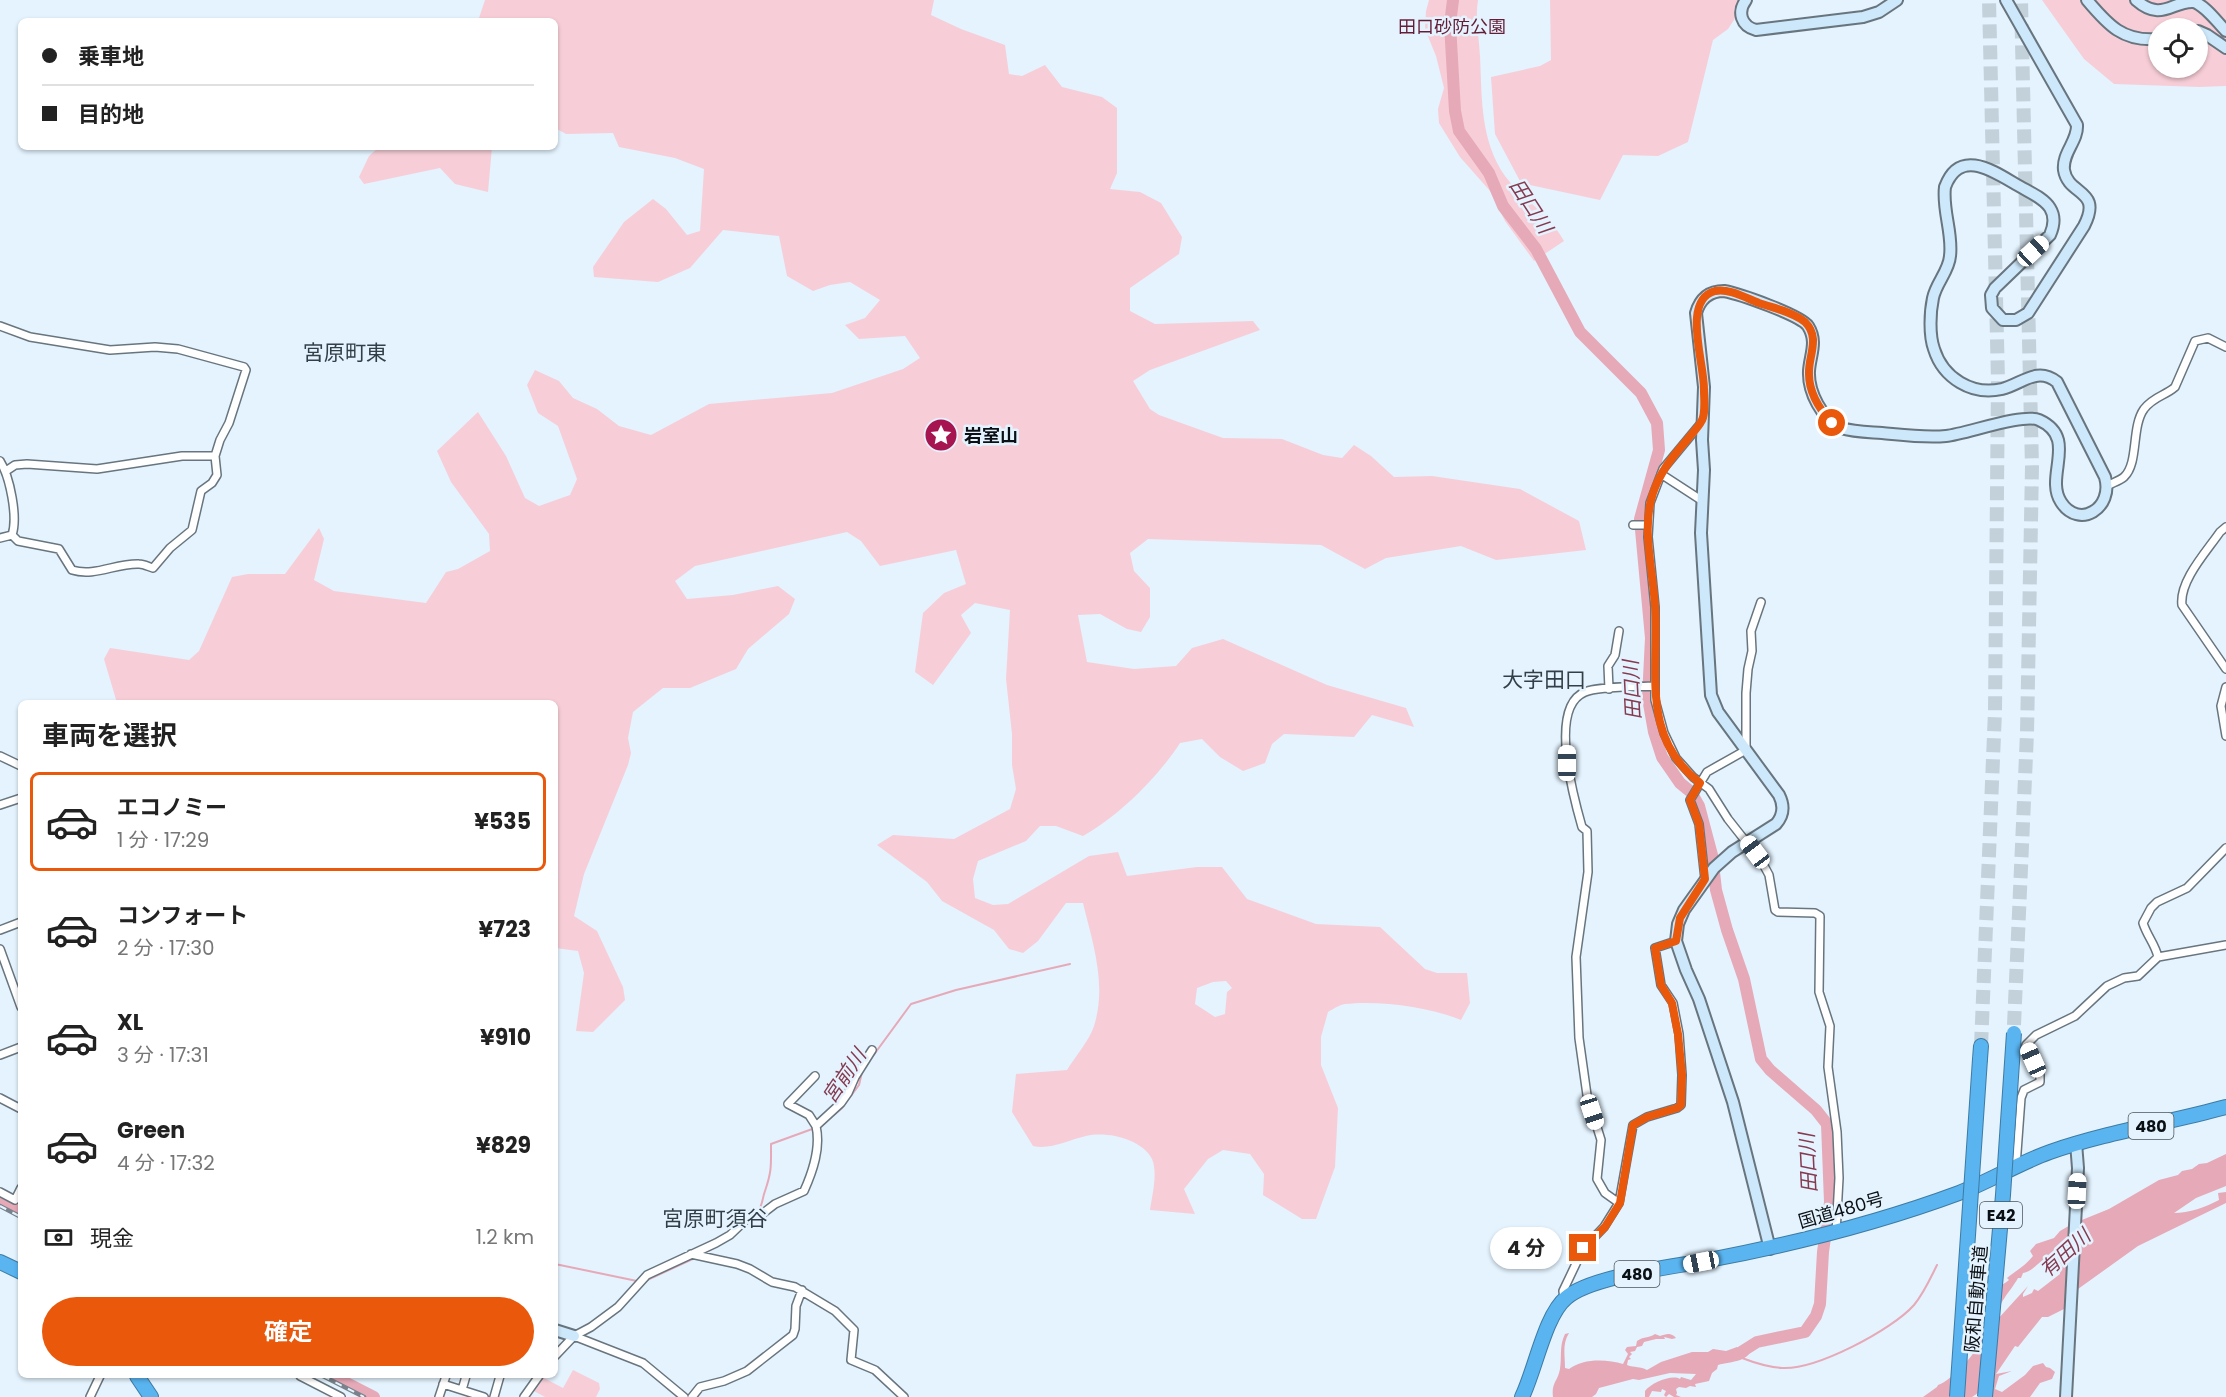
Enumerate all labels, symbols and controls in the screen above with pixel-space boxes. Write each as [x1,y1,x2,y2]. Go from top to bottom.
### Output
park label: 田口砂防公園 [1398,14,1506,39]
map controls [2148,18,2208,78]
button: locate [2148,18,2208,78]
text: 乗車地 [78,41,144,72]
text: 目的地 [78,99,144,130]
water label: 田口川 [1503,173,1560,240]
car [2014,232,2052,270]
district label: 宮原町東 [303,338,387,367]
route start [1818,409,1845,436]
place icon: 岩室山 [923,417,959,453]
place label: 岩室山 [964,423,1018,448]
water label: 田口川 [1616,657,1648,721]
district label: 大字田口 [1502,665,1586,694]
text: 車両を選択 [42,717,177,754]
car [1558,745,1576,781]
text: エコノミー [117,792,227,823]
icon: car [45,795,99,849]
text: ¥535 [474,806,531,837]
text: 1 分 · 17:29 [117,826,209,854]
car [1737,832,1773,872]
text: コンフォート [117,900,248,931]
icon: car [45,903,99,957]
text: ¥723 [479,914,531,945]
text: 2 分 · 17:30 [117,934,215,962]
text: XL [117,1007,143,1038]
icon: car [45,1011,99,1065]
text: ¥910 [480,1022,531,1053]
car [2017,1040,2049,1080]
text: 3 分 · 17:31 [117,1041,209,1069]
water label: 宮前川 [816,1042,874,1109]
car [1578,1092,1606,1132]
road number: 480 [2128,1113,2174,1139]
text: Green [117,1115,185,1146]
icon: car [45,1119,99,1173]
text: ¥829 [476,1130,531,1161]
water label: 田口川 [1792,1130,1824,1194]
text: 4 分 · 17:32 [117,1149,215,1177]
car [2067,1173,2087,1209]
street label: 国道480号 [1795,1186,1887,1234]
road number: E42 [1980,1202,2022,1228]
district label: 宮原町須谷 [663,1204,768,1233]
icon: cash [42,1221,75,1254]
water label: 有田川 [2033,1221,2098,1283]
text: 現金 [90,1223,134,1254]
text: 1.2 km [476,1223,534,1251]
callout: 4 分 [1490,1227,1562,1269]
text: 4 分 [1507,1234,1545,1262]
route end [1569,1234,1596,1261]
street label: 阪和自動車道 [1959,1244,1993,1354]
car [1682,1250,1720,1274]
road number: 480 [1614,1261,1660,1287]
button: 確定 [42,1297,534,1366]

